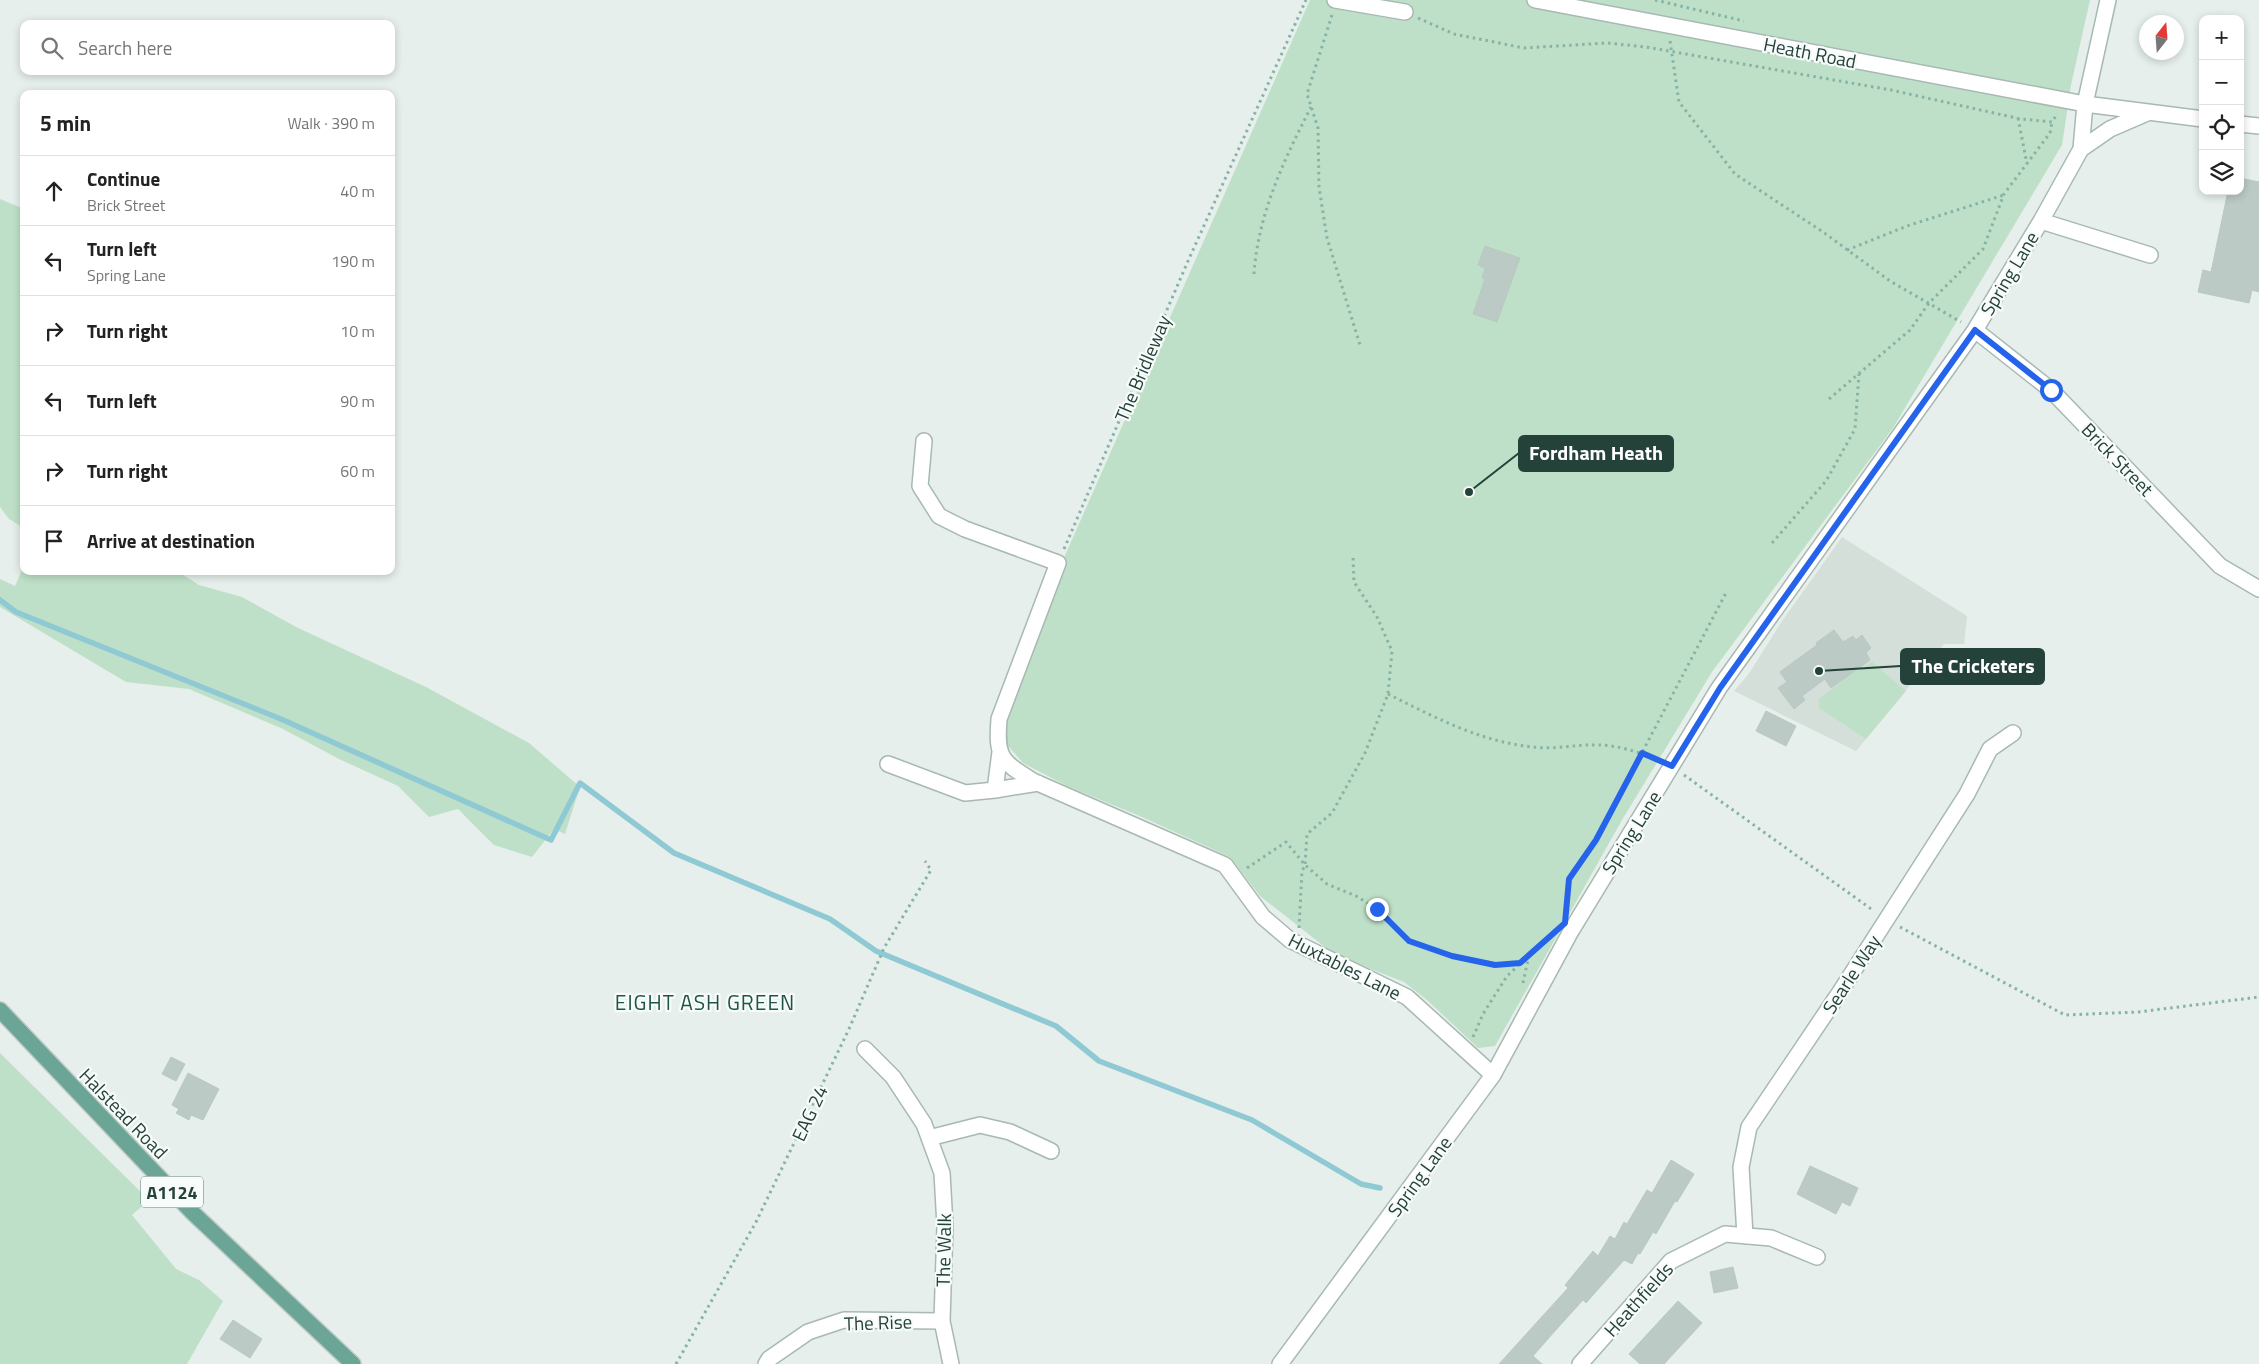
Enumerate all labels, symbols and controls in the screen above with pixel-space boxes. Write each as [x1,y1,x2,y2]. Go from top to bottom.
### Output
north arrow [2139,15,2184,60]
map controls [2199,15,2244,195]
button: + [2199,15,2244,60]
search box [20,20,395,75]
street label: Heath Road [1761,29,1859,75]
text: Search here [78,33,172,62]
icon: search [38,34,66,62]
button: − [2199,60,2244,105]
button: locate [2199,105,2244,150]
text: 5 min [40,107,91,139]
text: Walk · 390 m [287,111,375,135]
button: layers [2199,150,2244,195]
text: Continue [87,164,160,193]
icon: ahead [40,177,68,205]
text: 40 m [340,179,375,203]
text: Brick Street [87,193,165,217]
street label: Spring Lane [1972,225,2046,321]
text: Turn left [87,234,157,263]
icon: left [40,247,68,275]
text: 190 m [331,249,375,273]
text: Spring Lane [87,263,166,287]
street label: The Bridleway [1107,310,1177,426]
text: Turn right [87,316,168,345]
icon: right [40,317,68,345]
text: 10 m [340,319,375,343]
route start [2040,379,2063,402]
text: Turn left [87,386,157,415]
icon: left [40,387,68,415]
text: 90 m [340,389,375,413]
street label: Brick Street [2075,415,2161,503]
callout: Fordham Heath [1519,436,1673,471]
text: Fordham Heath [1529,437,1663,468]
text: Turn right [87,456,168,485]
icon: right [40,457,68,485]
text: 60 m [340,459,375,483]
text: Arrive at destination [87,526,255,555]
icon: arrive [40,527,68,555]
callout: The Cricketers [1901,649,2044,684]
text: The Cricketers [1911,650,2035,681]
street label: Spring Lane [1594,785,1668,879]
route end [1366,898,1389,921]
street label: Huxtables Lane [1284,925,1406,1007]
street label: Searle Way [1815,929,1887,1019]
district label: EIGHT ASH GREEN [615,986,795,1018]
street label: Halstead Road [73,1061,175,1165]
street label: EAG 24 [783,1080,835,1146]
street label: Spring Lane [1380,1130,1458,1222]
road number: A1124 [141,1176,203,1208]
street label: The Walk [928,1213,958,1287]
street label: Heathfields [1596,1255,1680,1343]
street label: The Rise [843,1306,913,1338]

